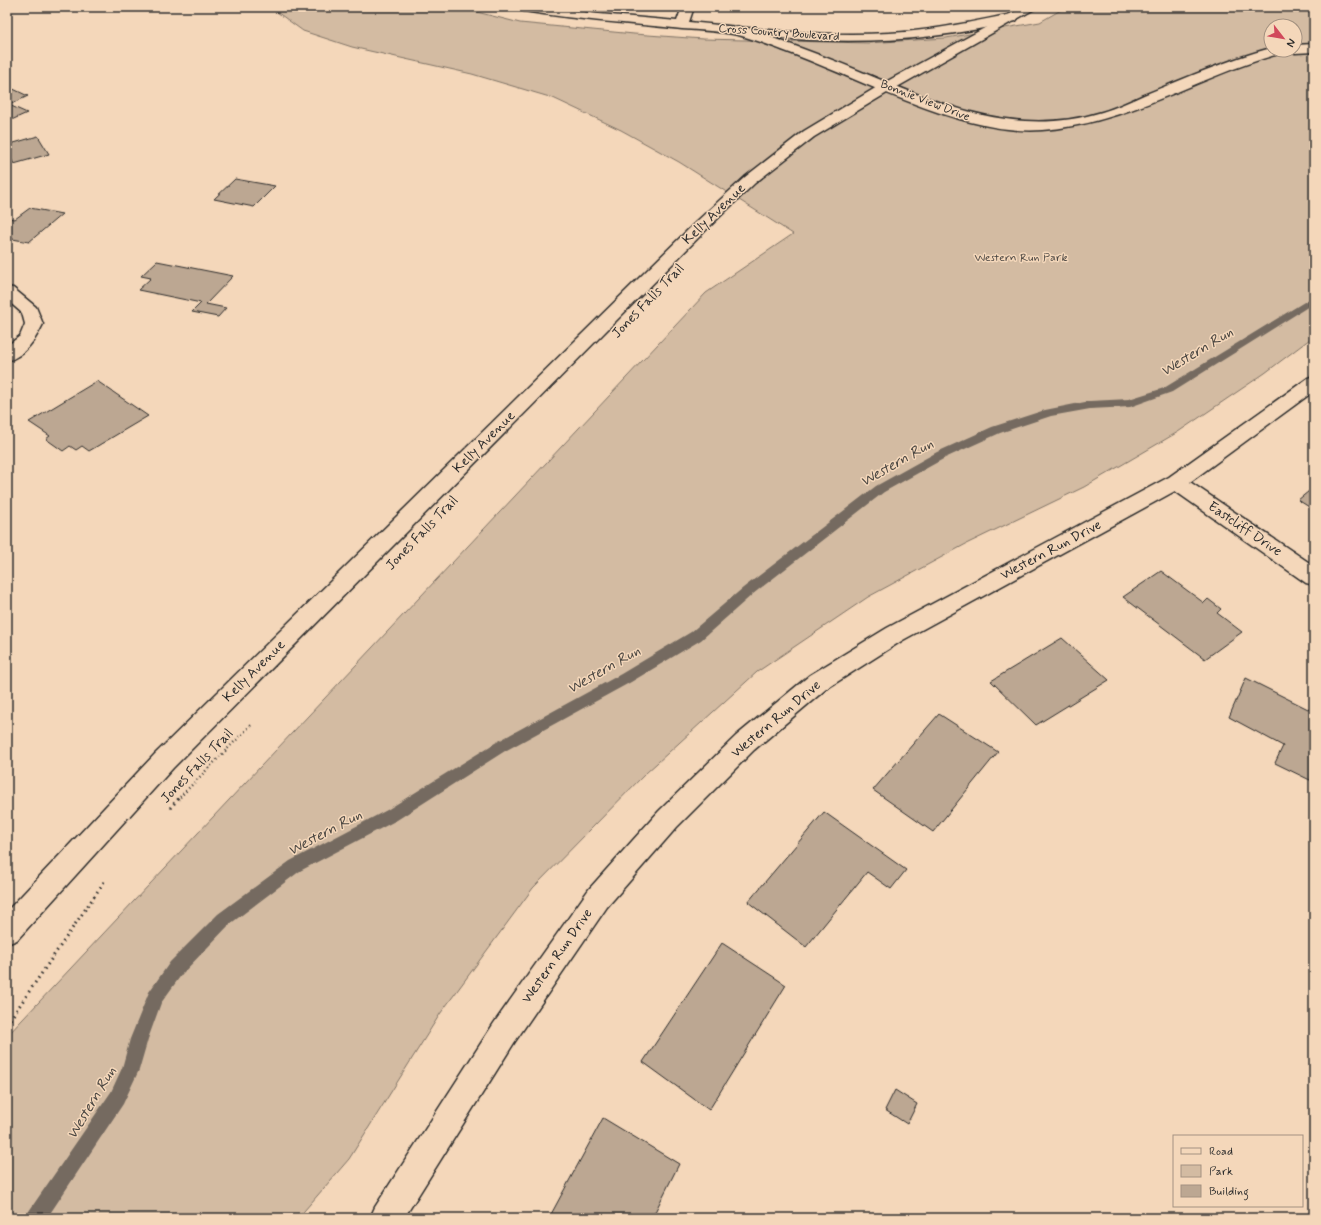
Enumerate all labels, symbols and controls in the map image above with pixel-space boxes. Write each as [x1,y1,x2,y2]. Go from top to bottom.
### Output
north arrow [1263,18,1303,58]
street label: Cross Country Boulevard [718,21,840,45]
text: N [1283,36,1299,49]
street label: Bonnie View Drive [878,77,972,125]
street label: Kelly Avenue [679,179,750,249]
park label: Western Run Park [974,250,1068,266]
street label: Jones Falls Trail [608,260,688,342]
water label: Western Run [1157,322,1237,382]
street label: Kelly Avenue [449,407,519,477]
water label: Western Run [857,434,938,492]
street label: Jones Falls Trail [382,492,462,574]
street label: Eastcliff Drive [1204,498,1286,560]
street label: Western Run Drive [997,516,1105,584]
street label: Kelly Avenue [219,636,289,706]
water label: Western Run [564,641,645,699]
street label: Western Run Drive [727,676,825,762]
street label: Jones Falls Trail [157,725,237,807]
water label: Western Run [284,805,366,861]
street label: Western Run Drive [518,905,596,1007]
water label: Western Run [62,1063,122,1143]
legend [1173,1135,1303,1207]
text: Road [1209,1144,1233,1160]
text: Park [1209,1164,1233,1180]
text: Building [1209,1184,1249,1201]

